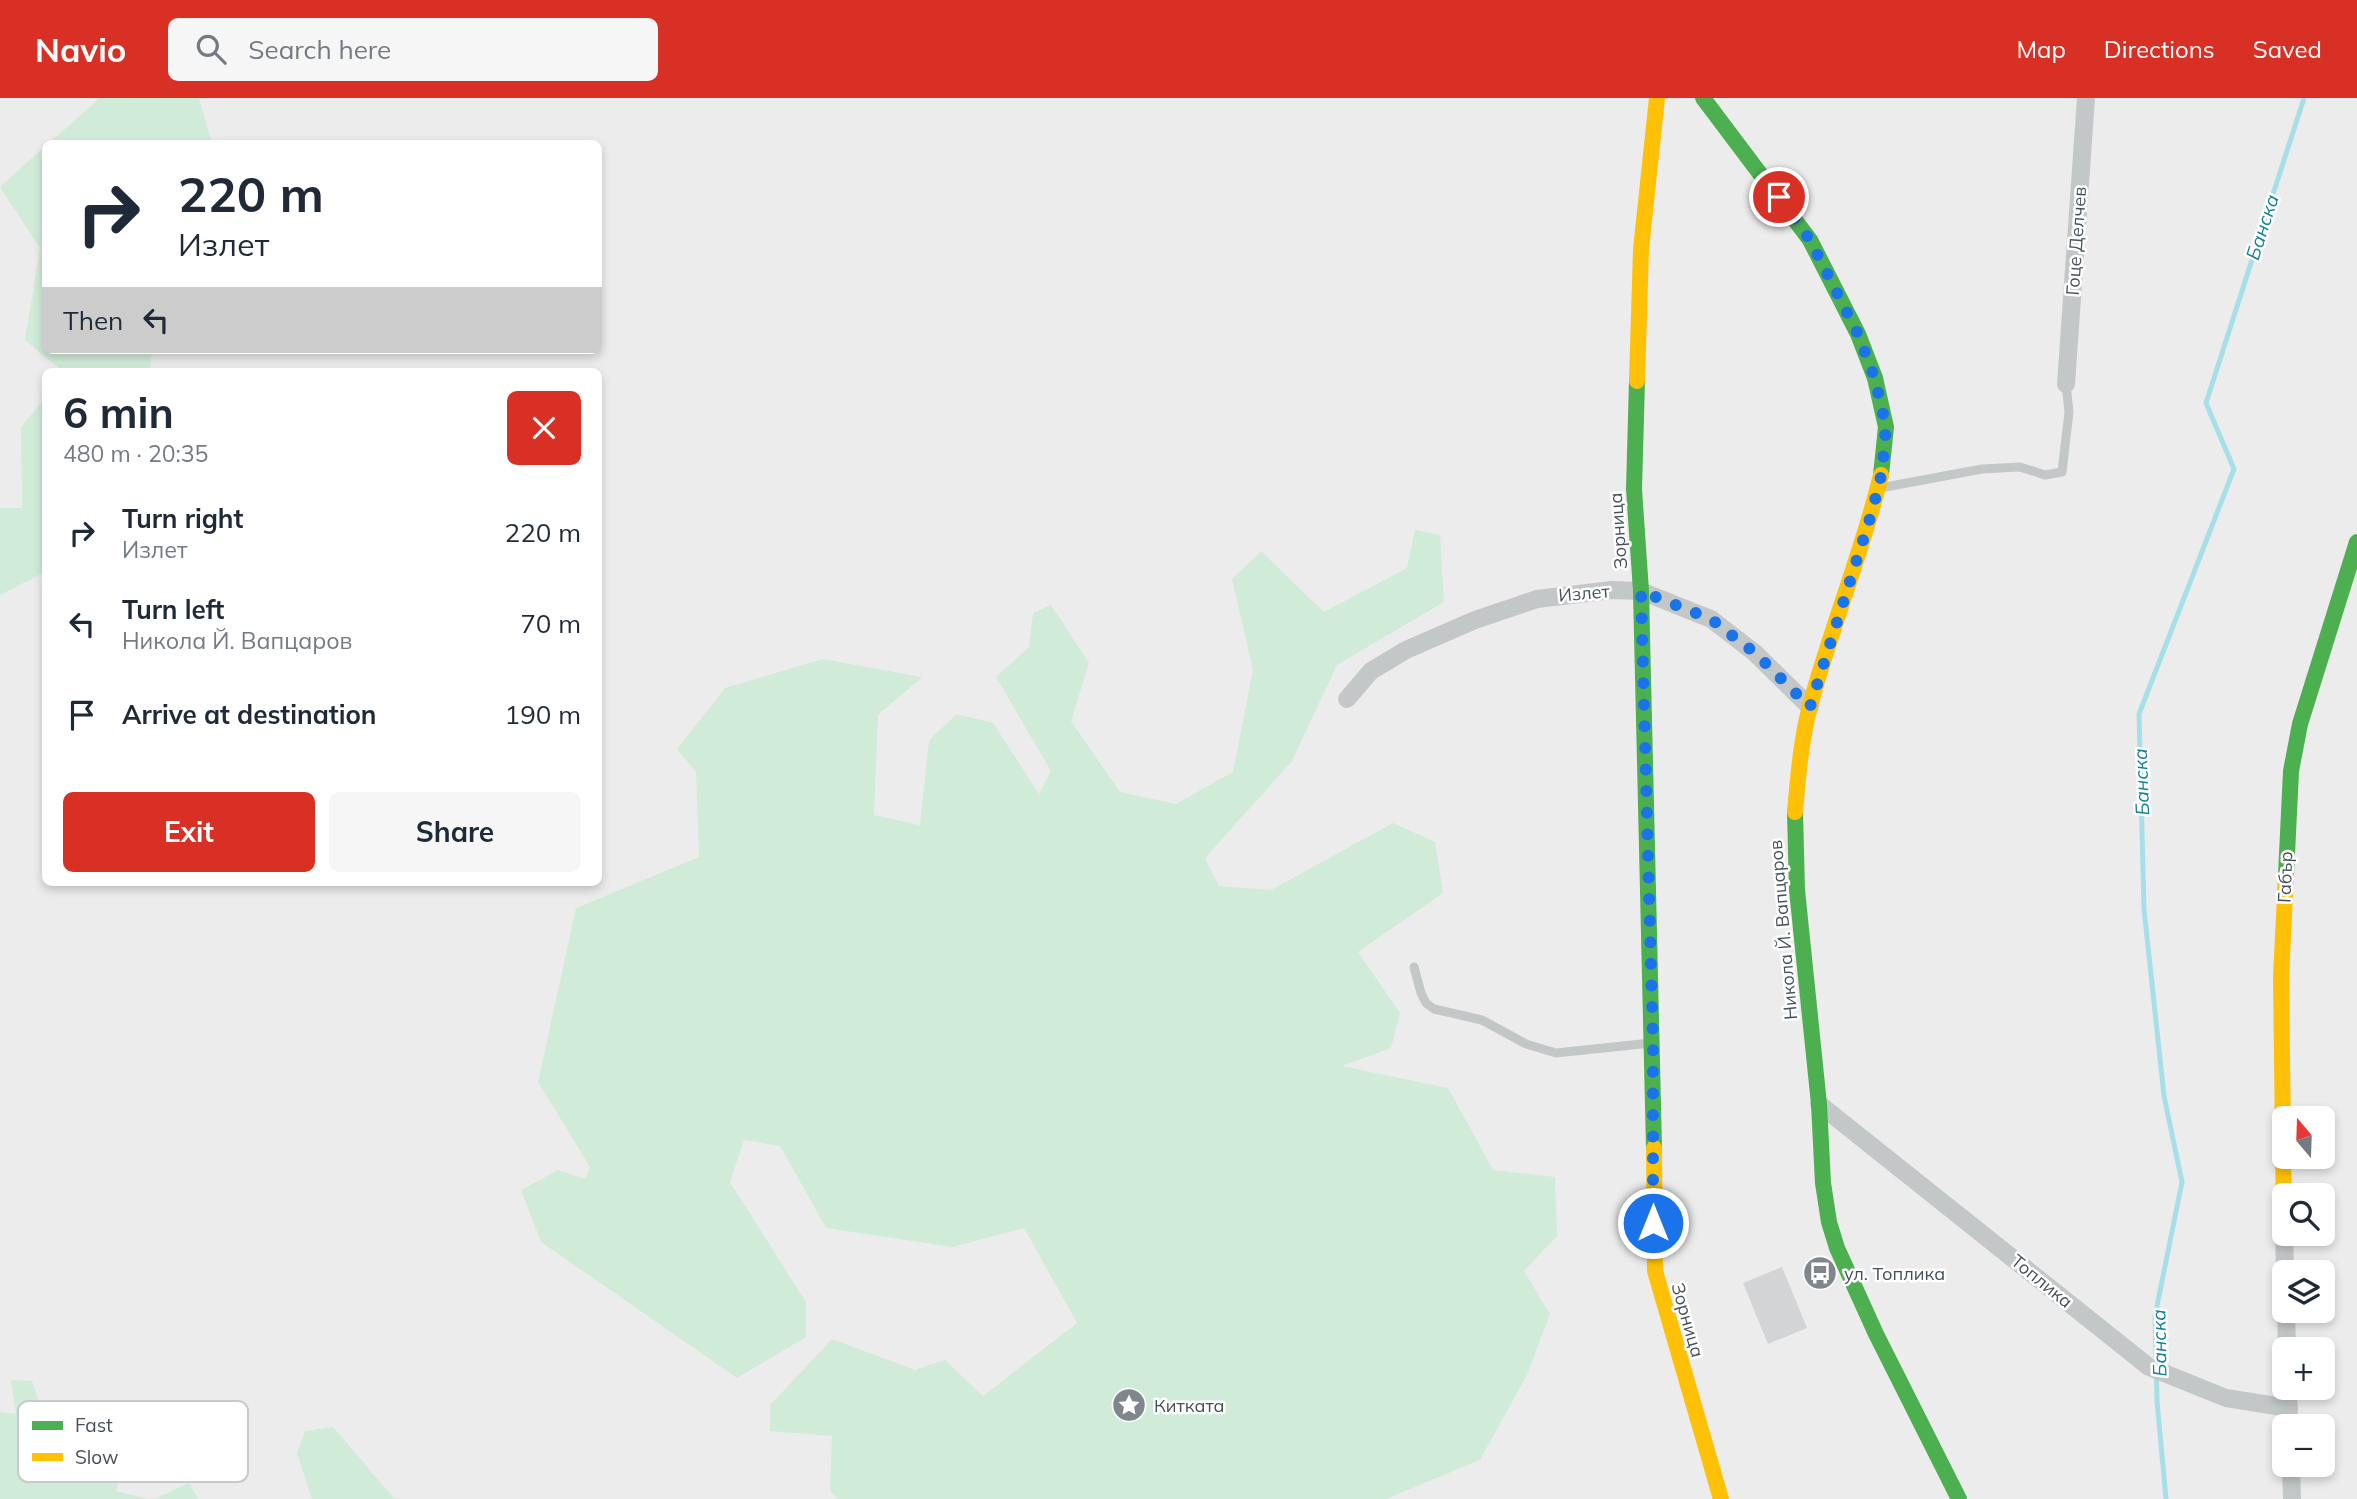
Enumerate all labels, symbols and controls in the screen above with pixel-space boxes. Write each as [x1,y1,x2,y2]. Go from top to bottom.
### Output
search box [168,18,658,81]
text: Navio [35,29,126,70]
icon: search [192,30,230,68]
text: Search here [248,33,391,66]
text: Map [2016,34,2066,64]
text: Directions [2104,34,2215,64]
text: Saved [2253,34,2322,64]
text: 220 m [178,163,324,224]
pin [1749,167,1809,227]
icon: right [63,168,154,259]
icon: arrive [1760,178,1798,216]
street label: Гоце Делчев [2061,186,2091,296]
water label: Банска [2240,191,2284,263]
text: Излет [178,224,269,264]
icon: left [137,301,175,339]
text: Then [63,304,123,337]
text: 6 min [63,386,174,439]
button: close [507,391,581,465]
text: 480 m · 20:35 [63,439,208,468]
street label: Зорница [1604,492,1632,570]
text: Turn right [122,502,243,535]
icon: right [63,514,101,552]
text: 220 m [505,516,581,549]
text: Излет [122,535,188,564]
street label: Излет [1557,579,1611,607]
text: Turn left [122,593,224,626]
icon: left [63,605,101,643]
text: 70 m [520,607,581,640]
text: Никола Й. Вапцаров [122,626,352,655]
icon: arrive [63,696,101,734]
text: Arrive at destination [122,698,377,731]
text: 190 m [505,698,581,731]
water label: Банска [2128,748,2154,816]
button: Exit [63,792,315,872]
button: Share [329,792,581,872]
street label: Никола Й. Вапцаров [1764,839,1802,1021]
street label: Габър [2273,851,2297,903]
north arrow [2272,1106,2334,1169]
map controls [2272,1106,2335,1477]
button: search [2272,1183,2335,1246]
position arrow [1616,1186,1690,1260]
street label: Топлика [2007,1249,2077,1313]
bus stop icon: ул. Топлика [1801,1254,1839,1292]
button: layers [2272,1260,2335,1323]
place label: ул. Топлика [1844,1262,1945,1285]
street label: Зорница [1666,1280,1710,1360]
water label: Банска [2146,1309,2172,1377]
button: + [2272,1337,2335,1400]
place icon: Китката [1110,1386,1148,1424]
place label: Китката [1154,1394,1225,1417]
legend [18,1401,248,1482]
text: Fast [75,1413,113,1437]
button: − [2272,1414,2335,1477]
text: Slow [75,1445,119,1469]

